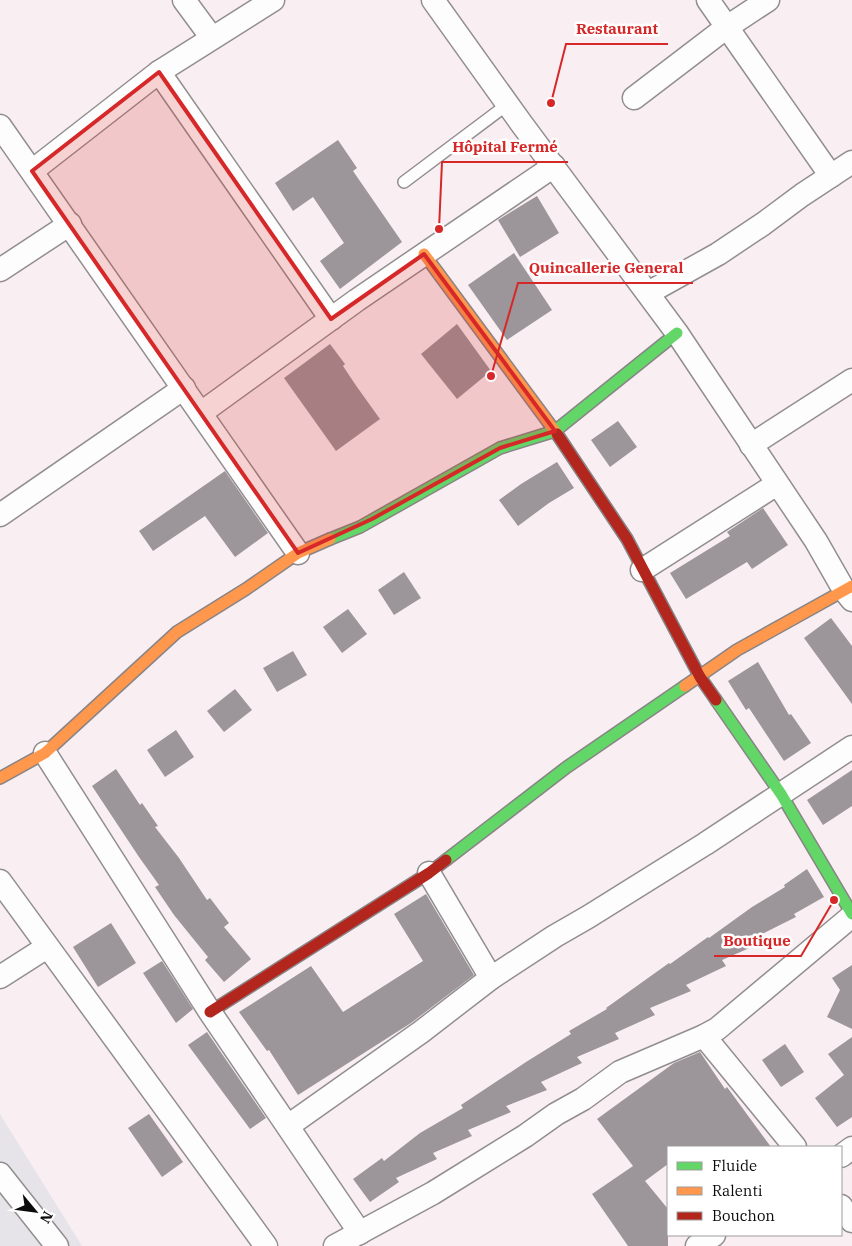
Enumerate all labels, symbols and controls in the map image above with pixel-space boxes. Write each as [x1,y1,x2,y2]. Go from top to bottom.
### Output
callout: Restaurant [566,14,668,44]
text: Restaurant [576,19,658,38]
callout: Hôpital Fermé [442,132,568,162]
text: Hôpital Fermé [452,137,558,156]
callout: Quincallerie General [518,253,693,283]
text: Quincallerie General [529,258,683,277]
callout: Boutique [714,926,801,956]
text: Boutique [723,931,791,950]
legend [667,1146,842,1236]
text: Fluide [712,1156,757,1175]
text: Ralenti [712,1181,763,1200]
north arrow [10,1186,60,1236]
text: Bouchon [712,1206,775,1225]
text: N [36,1208,57,1227]

